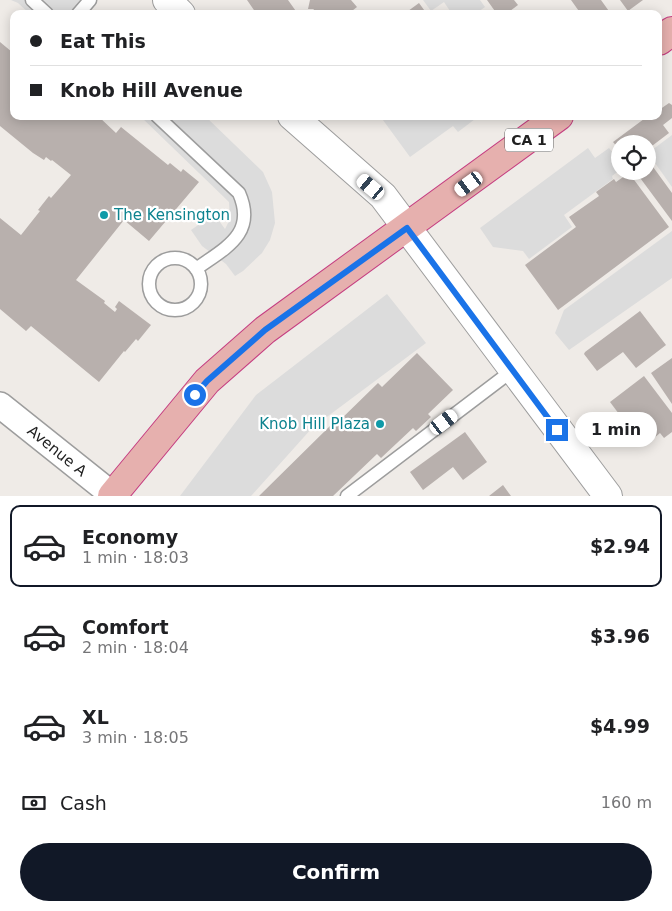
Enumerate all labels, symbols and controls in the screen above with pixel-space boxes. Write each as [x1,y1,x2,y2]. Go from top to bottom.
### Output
text: Eat This [60,30,146,52]
text: Knob Hill Avenue [60,79,243,101]
road number: CA 1 [505,128,553,152]
map controls [611,135,656,180]
button: locate [611,135,656,180]
car [452,169,485,199]
car [354,172,387,202]
place label: The Kensington [113,206,230,224]
marker: The Kensington [98,209,110,221]
route start [184,384,206,406]
car [427,407,460,437]
callout: 1 min [574,412,657,448]
place label: Knob Hill Plaza [259,415,370,433]
marker: Knob Hill Plaza [374,418,386,430]
route end [546,419,568,441]
text: 1 min [591,420,641,439]
street label: Avenue A [24,422,91,481]
icon: car [22,524,67,569]
text: Economy [82,526,178,548]
text: $2.94 [590,535,650,557]
text: 1 min · 18:03 [82,548,189,567]
icon: car [22,614,67,659]
text: Comfort [82,616,169,638]
text: $3.96 [590,625,650,647]
text: 2 min · 18:04 [82,638,189,657]
icon: car [22,704,67,749]
text: XL [82,706,109,728]
text: $4.99 [590,715,650,737]
text: 3 min · 18:05 [82,728,189,747]
icon: cash [20,789,48,817]
text: Cash [60,792,107,814]
text: 160 m [601,793,652,812]
button: Confirm [20,843,652,901]

